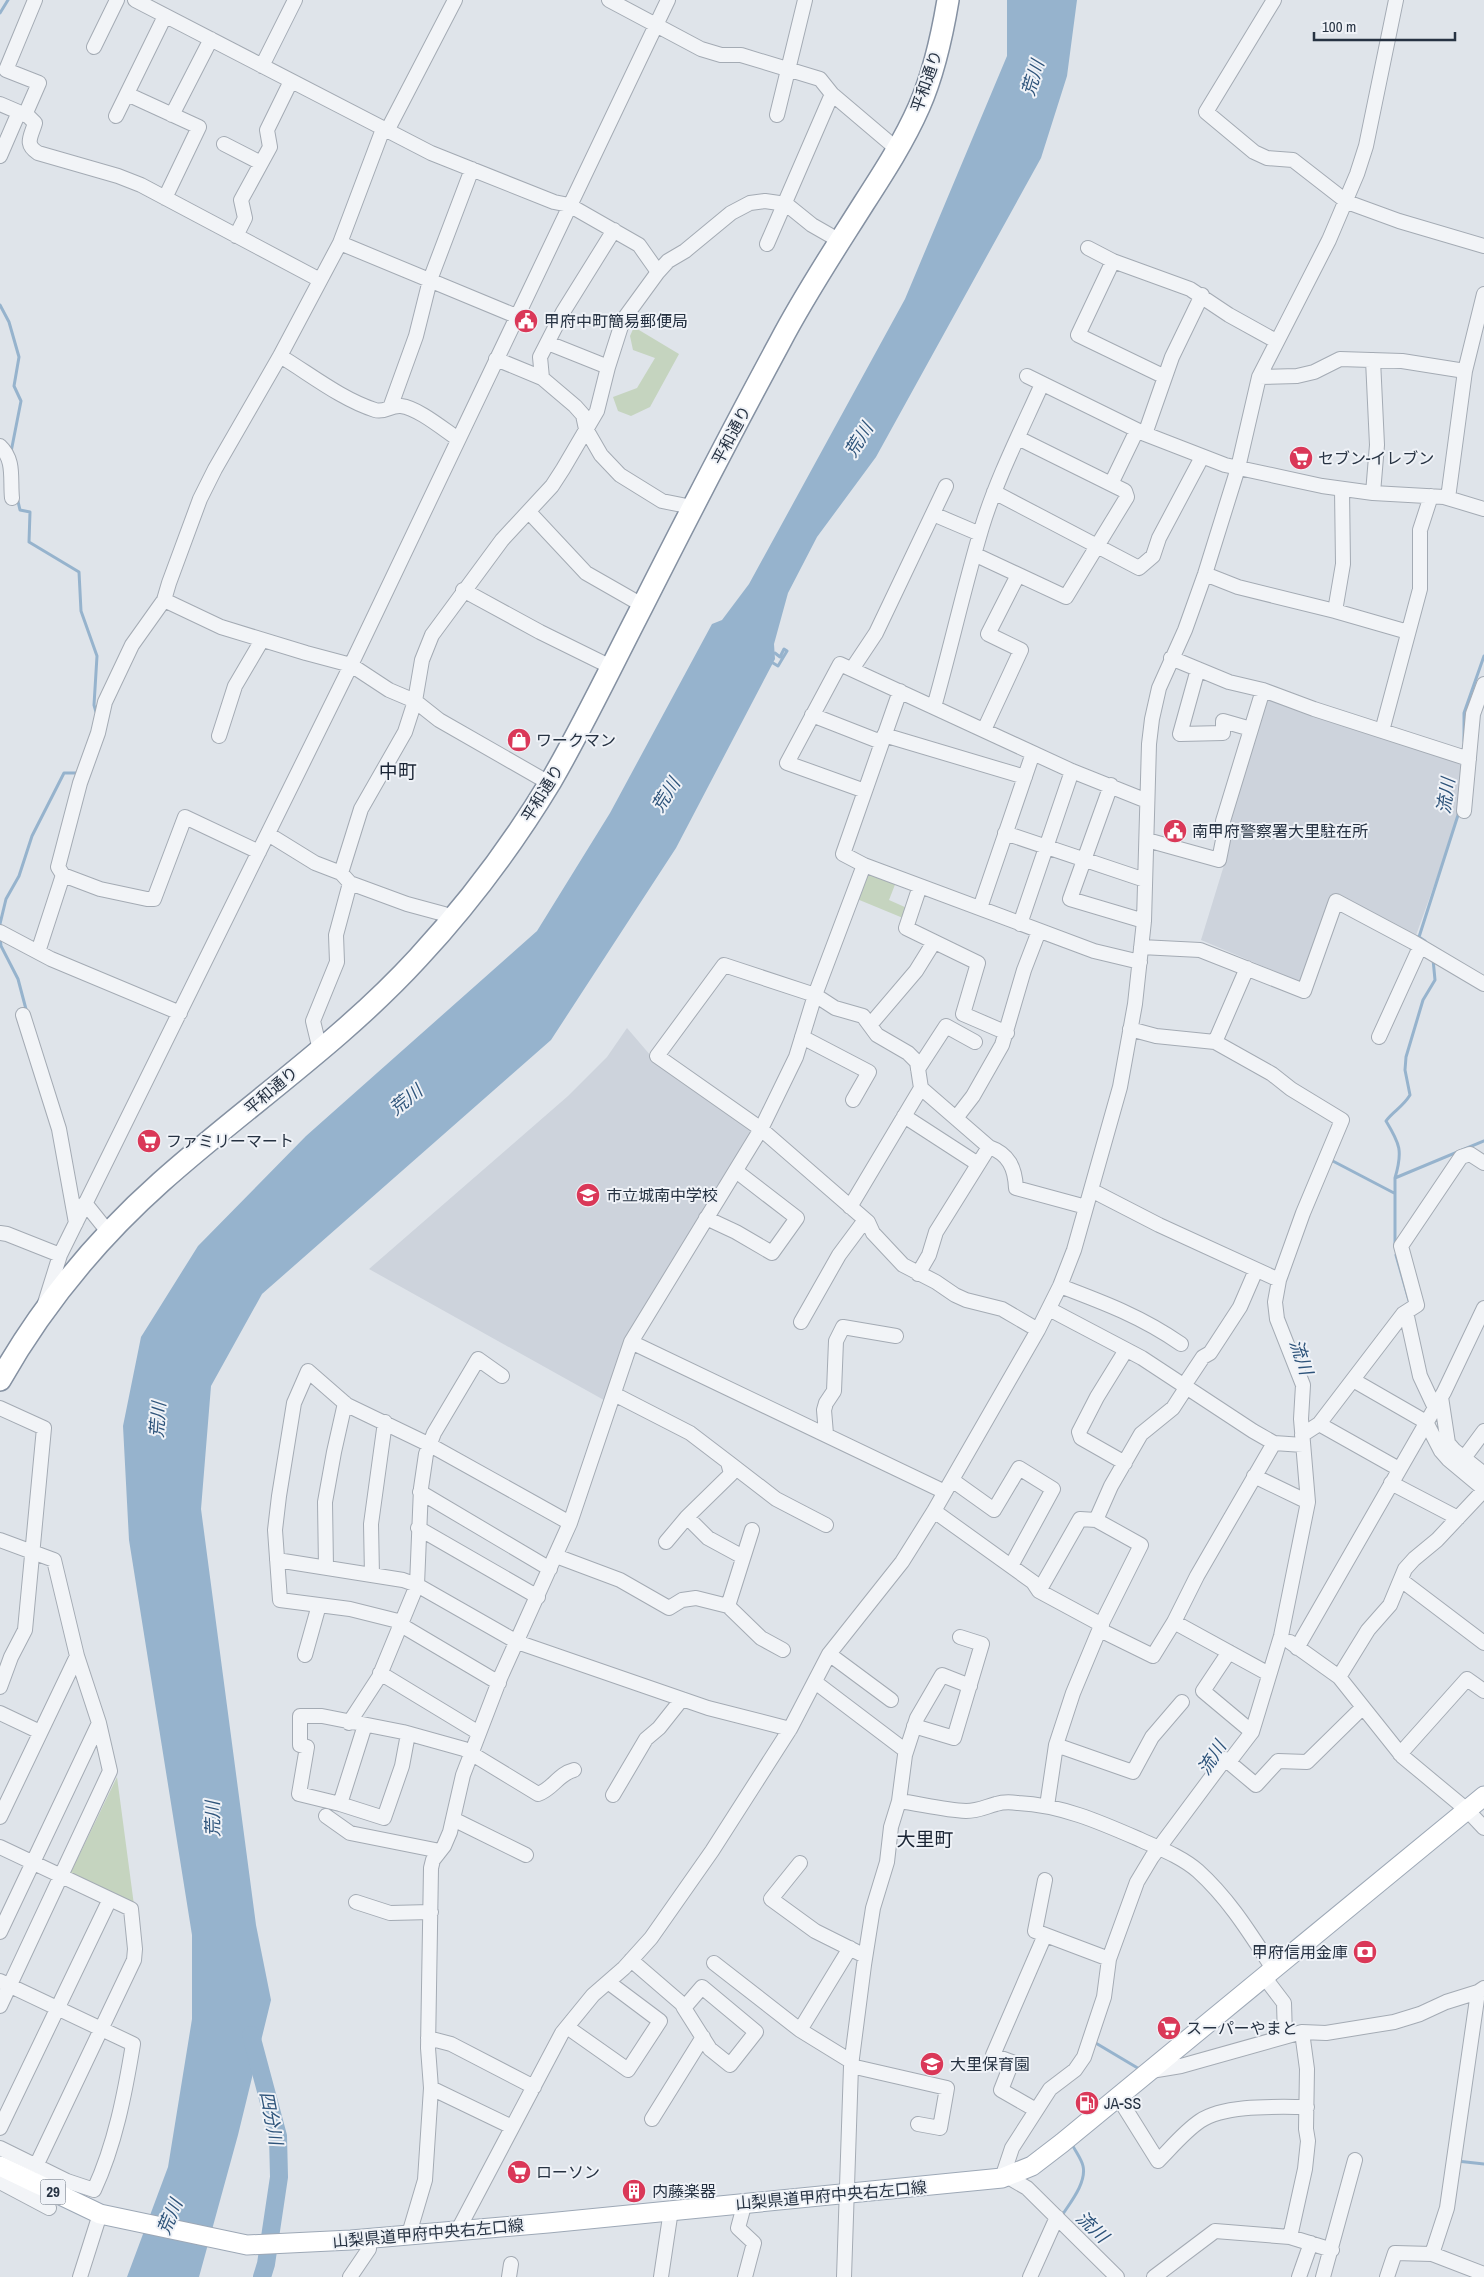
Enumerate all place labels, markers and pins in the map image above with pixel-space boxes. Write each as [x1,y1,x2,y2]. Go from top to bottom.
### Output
public building icon: 甲府中町簡易郵便局 [513,308,539,334]
place label: 甲府中町簡易郵便局 [544,310,688,332]
supermarket icon: セブン-イレブン [1288,445,1314,471]
place label: セブン-イレブン [1318,447,1434,469]
shop icon: ワークマン [506,727,532,753]
place label: ワークマン [536,729,616,751]
public building icon: 南甲府警察署大里駐在所 [1162,818,1188,844]
place label: 南甲府警察署大里駐在所 [1192,820,1368,842]
supermarket icon: ファミリーマート [136,1128,162,1154]
place label: ファミリーマート [166,1130,294,1152]
school or university icon: 市立城南中学校 [575,1182,601,1208]
place label: 市立城南中学校 [606,1184,718,1206]
bank icon: 甲府信用金庫 [1352,1939,1378,1965]
place label: 甲府信用金庫 [1252,1941,1348,1963]
supermarket icon: スーパーやまと [1156,2015,1182,2041]
place label: スーパーやまと [1186,2017,1298,2039]
school or university icon: 大里保育園 [919,2051,945,2077]
place label: 大里保育園 [950,2053,1030,2075]
fuel station icon: JA-SS [1074,2090,1100,2116]
place label: JA-SS [1104,2092,1141,2114]
supermarket icon: ローソン [506,2159,532,2185]
place label: ローソン [536,2161,600,2183]
building icon: 内藤楽器 [621,2178,647,2204]
place label: 内藤楽器 [652,2180,716,2202]

